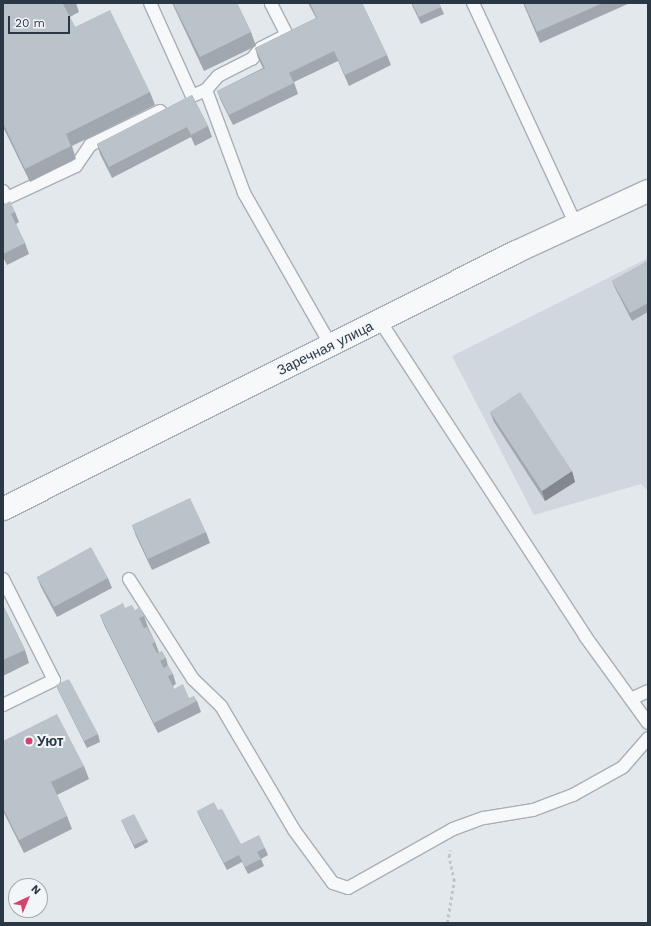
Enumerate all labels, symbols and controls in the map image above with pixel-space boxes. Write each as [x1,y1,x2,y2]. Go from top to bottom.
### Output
scale bar [10,8,72,34]
text: 20 m [15,16,45,30]
street label: Заречная улица [274,317,376,379]
place label: Уют [37,733,64,749]
marker: Уют [24,736,34,746]
north arrow [8,878,48,918]
text: N [29,882,43,897]

